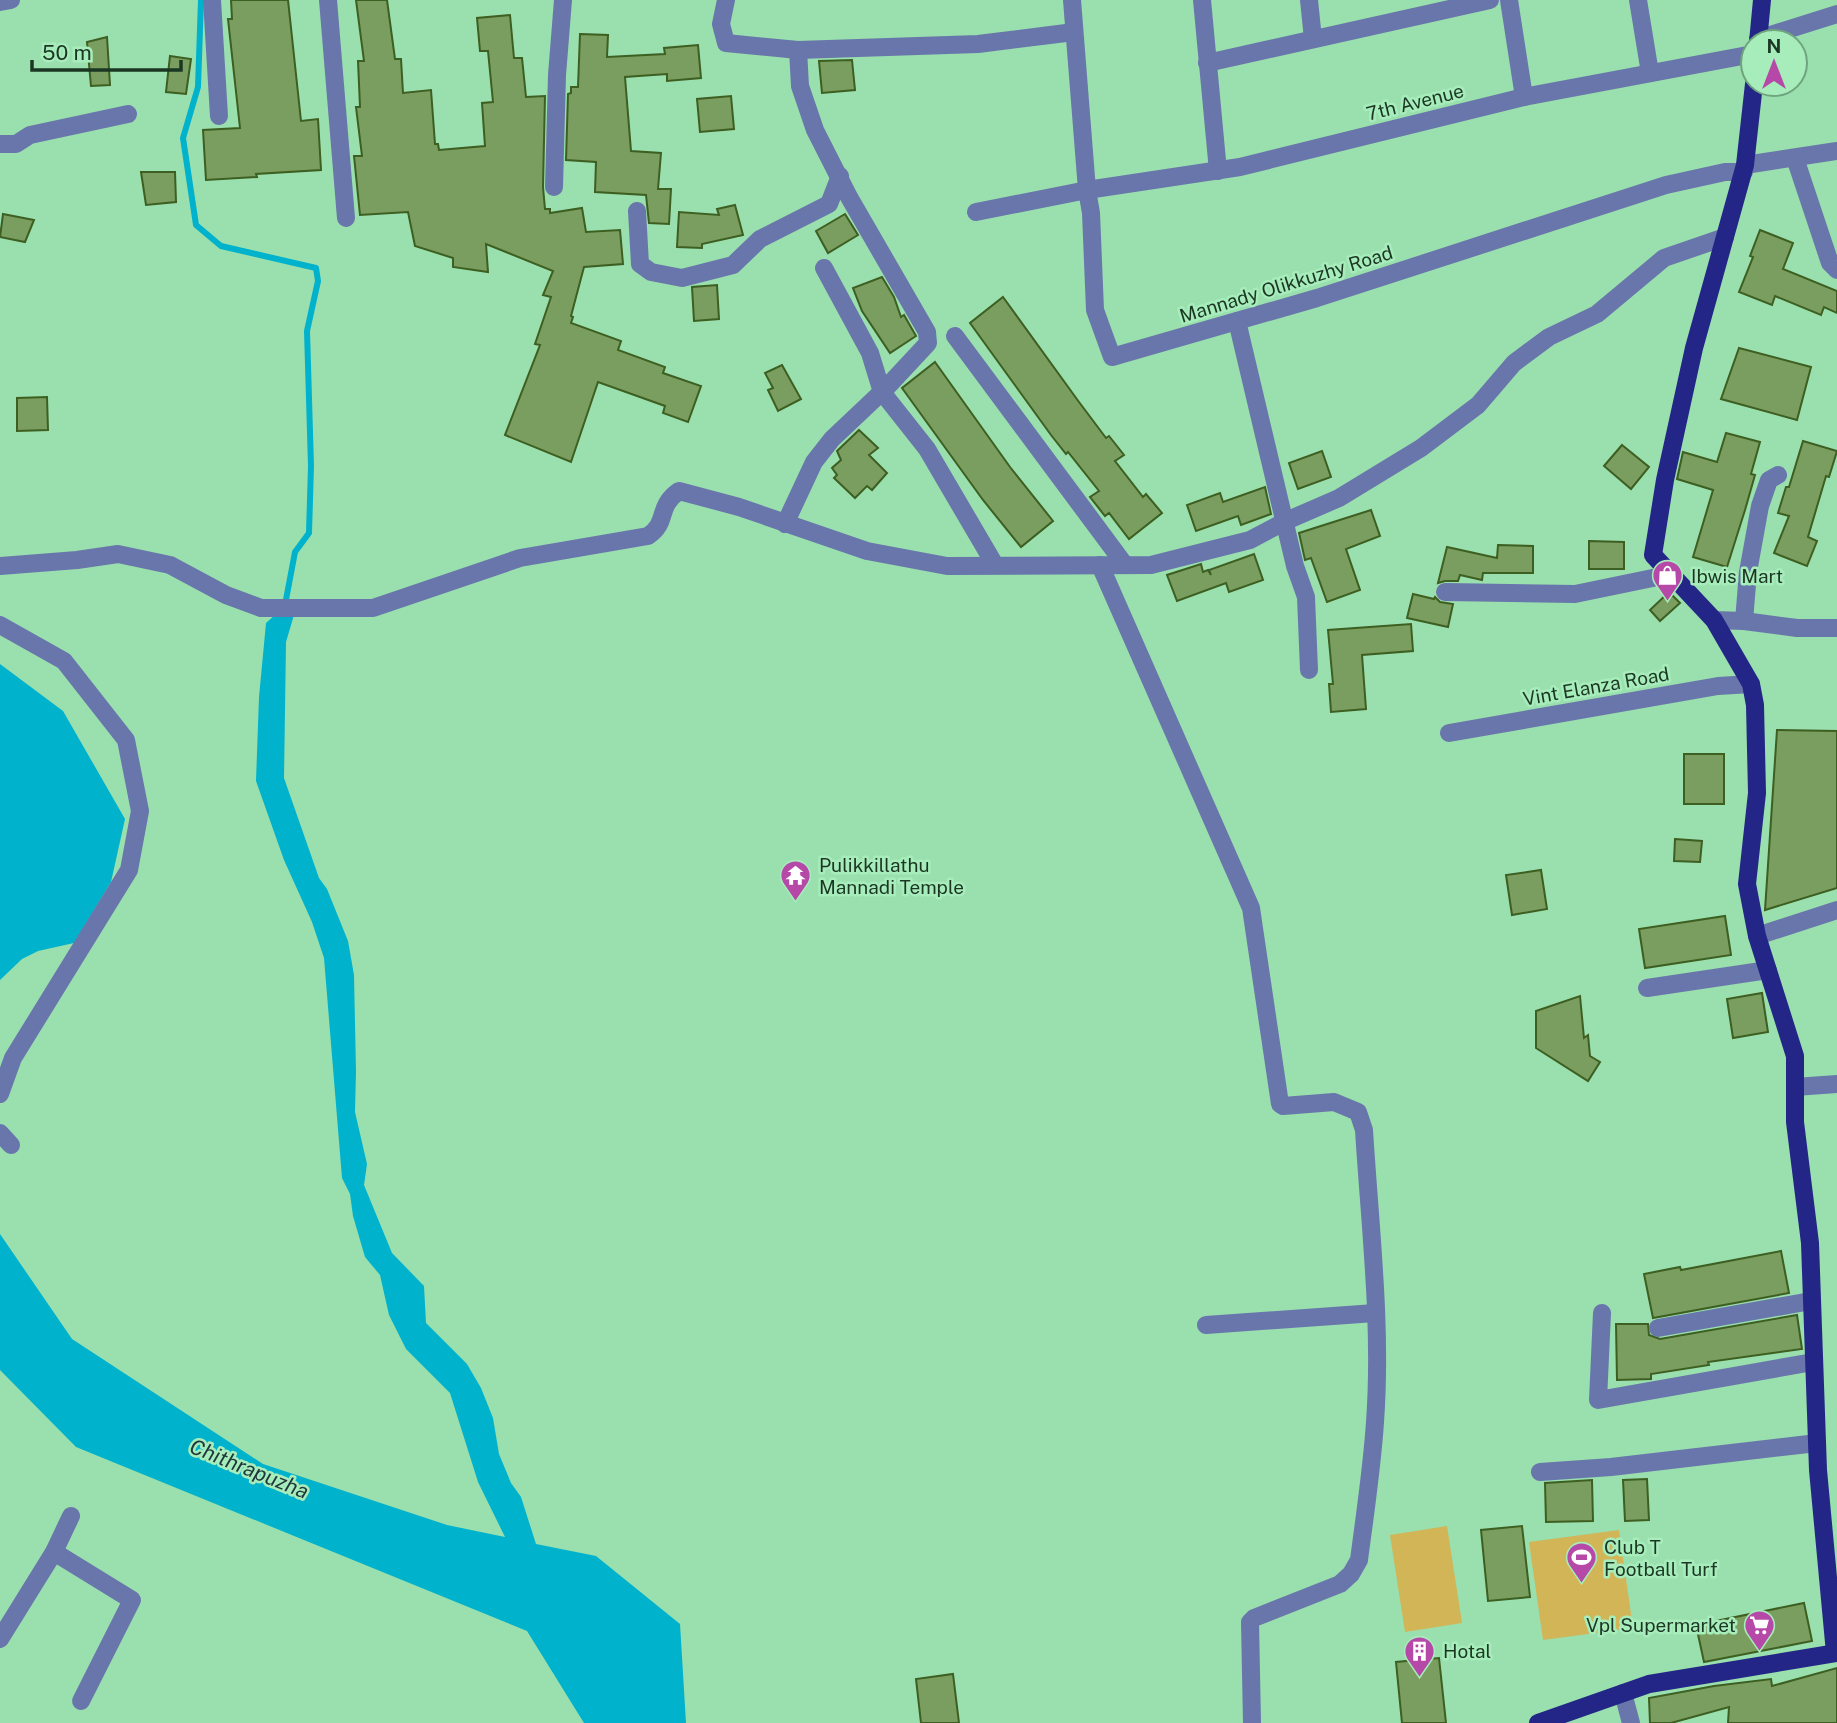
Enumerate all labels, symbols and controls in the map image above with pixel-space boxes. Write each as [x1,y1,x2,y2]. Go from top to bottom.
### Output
scale bar [32,28,180,72]
north arrow [1739,28,1809,98]
text: N [1767,35,1781,57]
text: 50 m [42,40,92,65]
street label: 7th Avenue [1364,79,1466,125]
street label: Mannady Olikkuzhy Road [1177,241,1395,327]
shop icon: Ibwis Mart [1651,559,1685,603]
place label: Ibwis Mart [1691,565,1783,587]
street label: Vint Elanza Road [1521,662,1671,710]
place label: Pulikkillathu Mannadi Temple [819,854,964,898]
temple icon: Pulikkillathu Mannadi Temple [779,859,813,903]
water label: Chithrapuzha [186,1433,312,1504]
place label: Club T Football Turf [1604,1536,1717,1580]
sports icon: Club T Football Turf [1564,1541,1598,1585]
supermarket icon: Vpl Supermarket [1742,1608,1776,1652]
place label: Vpl Supermarket [1586,1614,1736,1636]
building icon: Hotal [1403,1634,1437,1678]
place label: Hotal [1443,1640,1491,1662]

